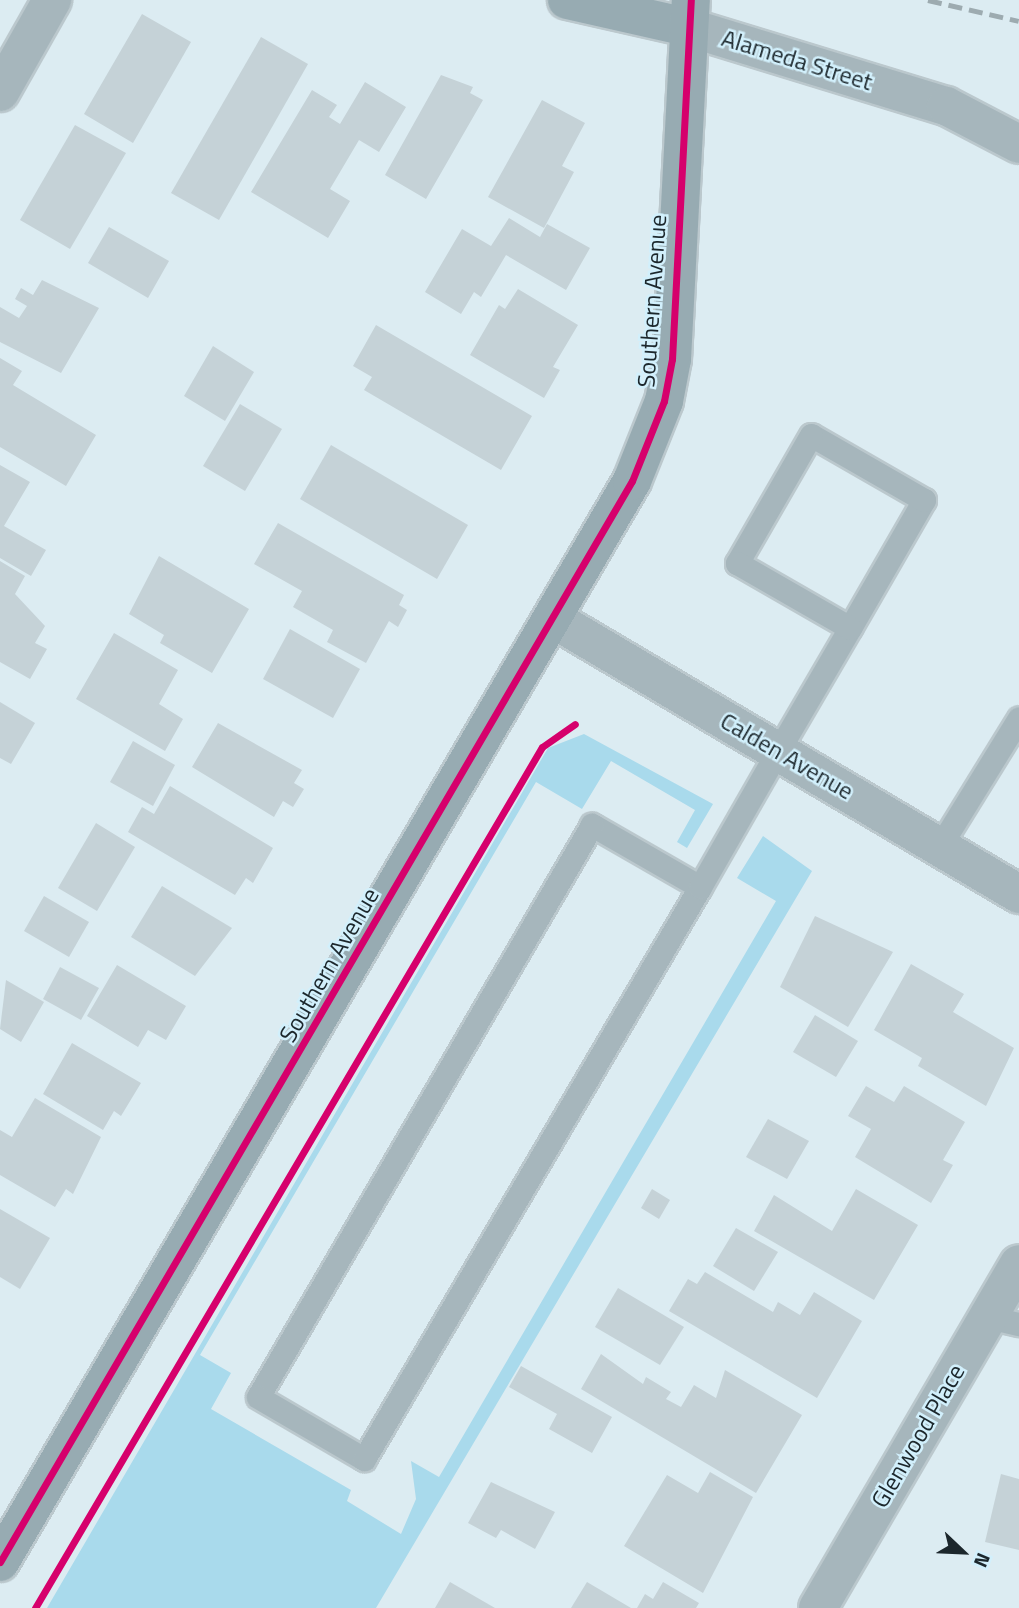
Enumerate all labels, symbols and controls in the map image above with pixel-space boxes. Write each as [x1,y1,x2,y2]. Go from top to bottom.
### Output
street label: Alameda Street [718,23,876,97]
street label: Southern Avenue [632,214,672,388]
street label: Calden Avenue [715,706,859,806]
street label: Southern Avenue [273,883,385,1047]
street label: Glenwood Place [865,1359,971,1513]
north arrow [928,1517,998,1587]
text: N [967,1549,999,1572]

